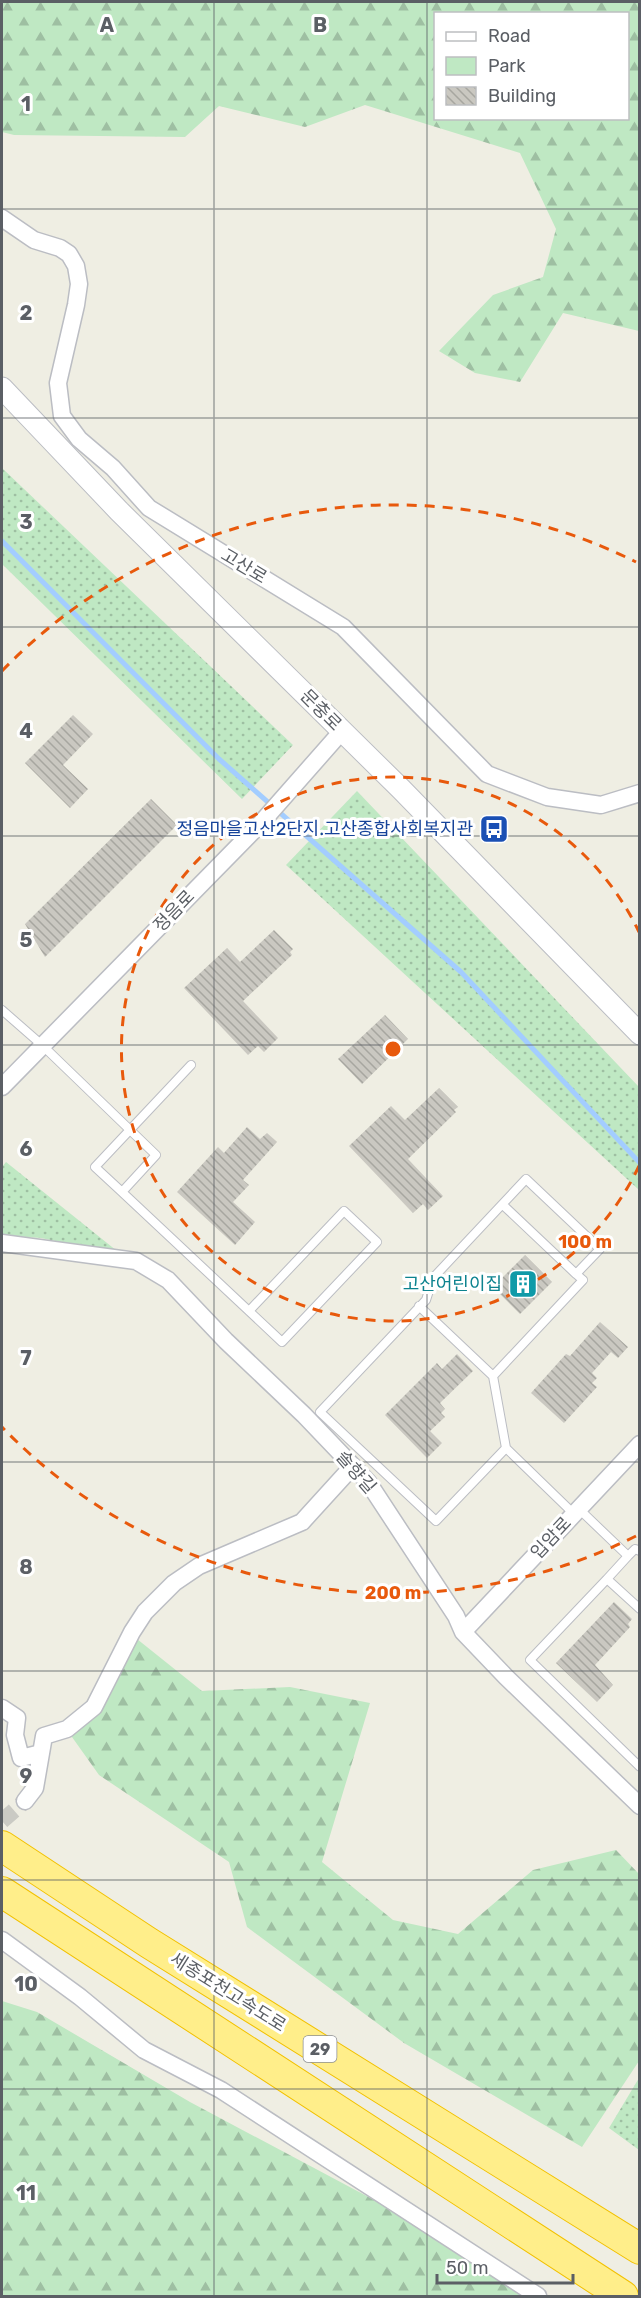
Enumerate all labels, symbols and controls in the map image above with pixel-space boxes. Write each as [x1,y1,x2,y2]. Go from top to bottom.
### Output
legend [434,12,629,120]
text: A [100,13,115,37]
text: B [313,13,327,37]
text: Road [488,25,531,47]
text: Park [488,55,526,77]
text: Building [488,85,556,107]
text: 1 [21,92,31,116]
text: 2 [20,301,33,325]
text: 3 [19,510,33,534]
street label: 고산로 [217,544,271,588]
street label: 문충로 [296,685,346,735]
text: 4 [19,719,33,743]
bus stop icon: 정음마을고산2단지.고산종합사회복지관 [478,813,510,845]
place label: 정음마을고산2단지.고산종합사회복지관 [176,818,473,840]
street label: 정음로 [149,885,199,937]
text: 5 [20,928,33,952]
centre of rings [383,1039,403,1059]
text: 6 [19,1137,33,1161]
text: 100 m [558,1231,612,1253]
building icon: 고산어린이집 [507,1268,539,1300]
place label: 고산어린이집 [403,1273,502,1295]
text: 7 [20,1346,32,1370]
street label: 솔향길 [331,1446,381,1498]
street label: 입암로 [526,1512,576,1564]
text: 8 [19,1555,33,1579]
text: 200 m [365,1582,421,1604]
text: 9 [20,1764,33,1788]
street label: 세종포천고속도로 [166,1948,290,2036]
text: 10 [14,1972,38,1996]
road number: 29 [304,2036,336,2062]
text: 11 [16,2181,36,2205]
scale bar [437,2247,574,2285]
text: 50 m [446,2257,489,2279]

